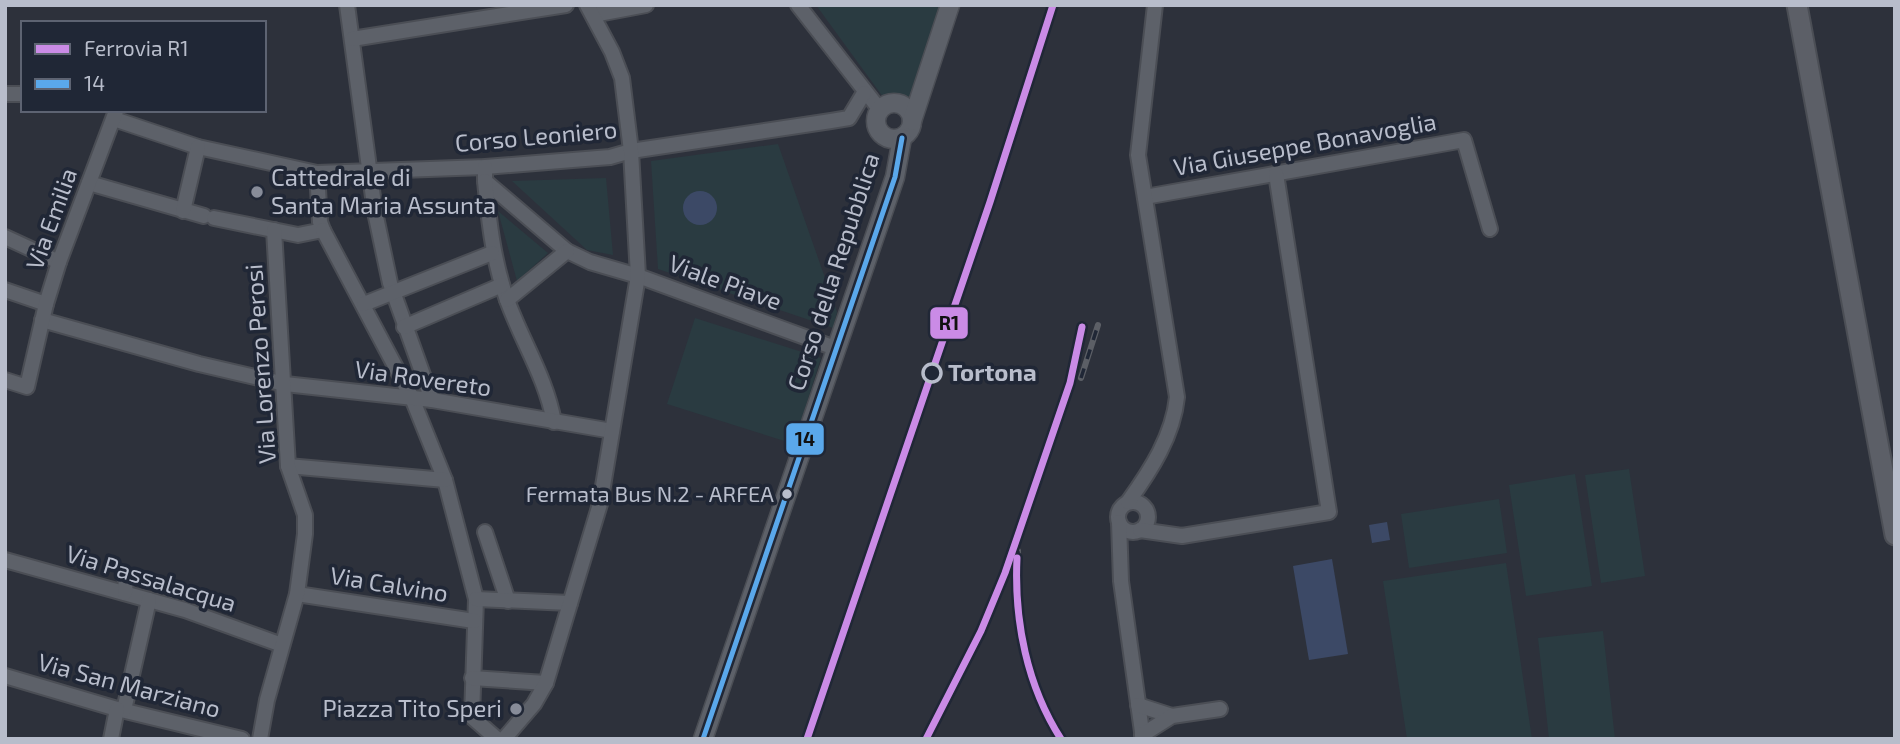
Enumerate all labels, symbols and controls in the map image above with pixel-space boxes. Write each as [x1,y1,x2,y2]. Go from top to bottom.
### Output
legend [21,21,266,112]
text: Ferrovia R1 [84,35,189,60]
text: 14 [84,70,105,95]
street label: Via Giuseppe Bonavoglia [1171,106,1438,181]
street label: Corso Leoniero [454,114,618,157]
street label: Corso della Repubblica [780,149,885,394]
place label: Cattedrale di Santa Maria Assunta [271,162,496,219]
street label: Via Emilia [19,164,82,273]
marker: Cattedrale di Santa Maria Assunta [249,184,265,200]
street label: Viale Piave [665,248,786,315]
street label: Via Lorenzo Perosi [238,263,281,465]
line badge: R1 [929,306,969,340]
text: R1 [939,311,959,334]
street label: Via Rovereto [353,354,493,401]
place label: Tortona [948,357,1037,386]
marker: Tortona [922,363,942,383]
line badge: 14 [785,422,825,456]
text: 14 [795,427,815,450]
place label: Fermata Bus N.2 - ARFEA [526,480,774,506]
marker: Fermata Bus N.2 - ARFEA [780,487,794,501]
street label: Via Passalacqua [63,538,240,617]
street label: Via Calvino [328,560,450,607]
street label: Via San Marziano [35,646,224,723]
place label: Piazza Tito Speri [322,693,502,722]
marker: Piazza Tito Speri [508,701,524,717]

